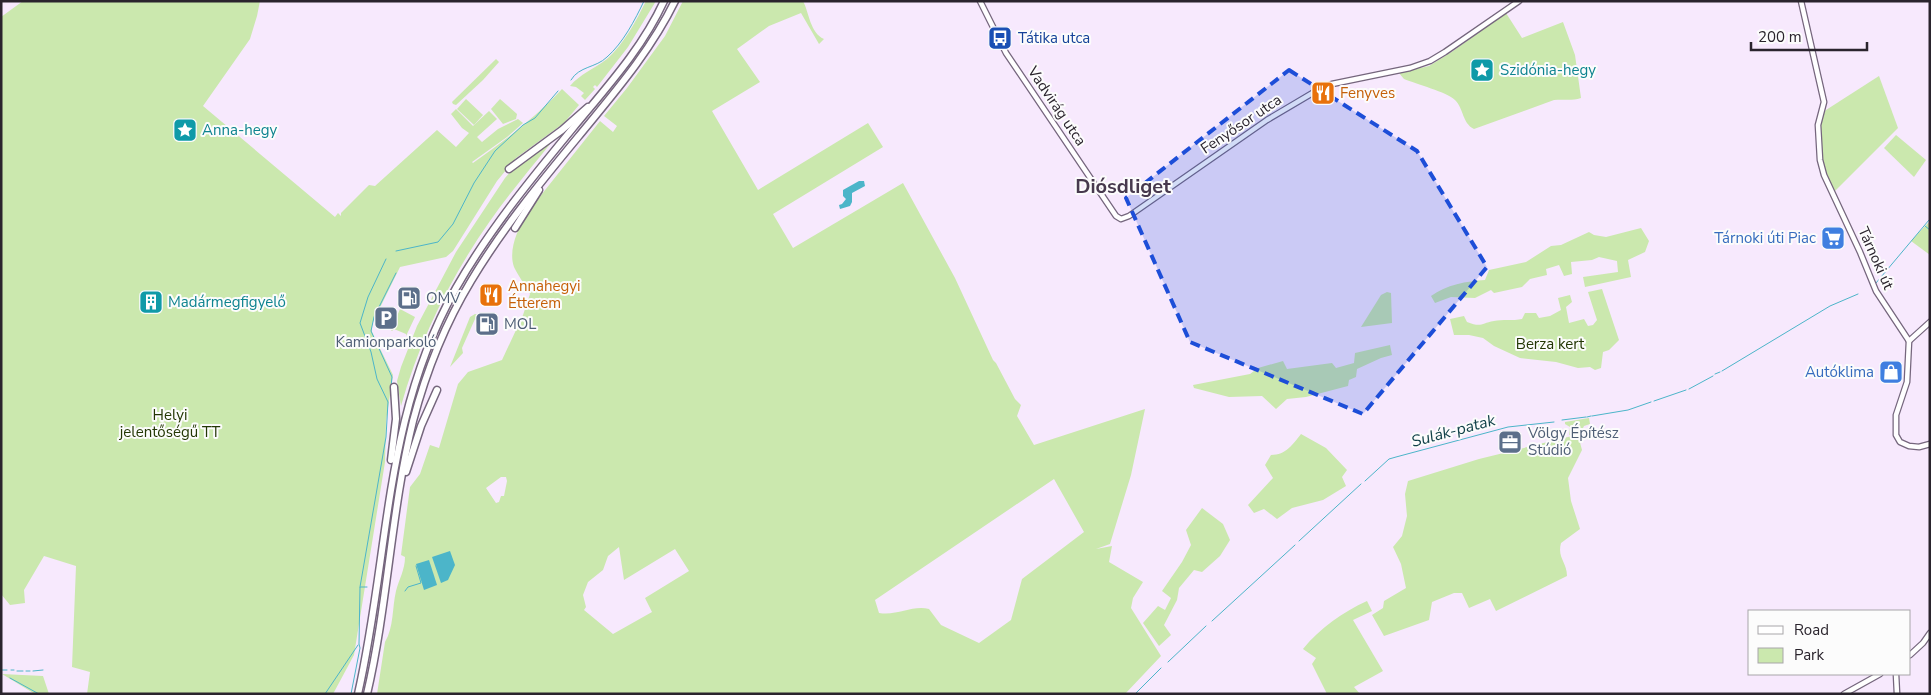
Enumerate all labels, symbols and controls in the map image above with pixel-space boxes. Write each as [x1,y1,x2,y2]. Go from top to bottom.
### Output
scale bar [1751,20,1867,52]
bus stop icon: Tátika utca [987,25,1013,51]
text: 200 m [1758,27,1802,47]
place label: Tátika utca [1018,28,1090,48]
place icon: Szidónia-hegy [1469,57,1495,83]
place label: Szidónia-hegy [1500,60,1596,80]
street label: Vadvirág utca [1023,62,1091,150]
restaurant icon: Fenyves [1310,80,1336,106]
place label: Fenyves [1340,83,1395,103]
street label: Fenyősor utca [1197,90,1285,158]
place icon: Anna-hegy [172,117,198,143]
place label: Anna-hegy [202,120,278,140]
district label: Diósdliget [1075,173,1171,200]
street label: Tárnoki út [1853,224,1899,293]
supermarket icon: Tárnoki úti Piac [1820,225,1846,251]
place label: Tárnoki úti Piac [1714,228,1816,248]
place label: Annahegyi Étterem [508,276,580,313]
restaurant icon: Annahegyi Étterem [478,282,504,308]
fuel station icon: OMV [396,285,422,311]
place label: OMV [426,288,461,308]
building icon: Madármegfigyelő [138,289,164,315]
place label: Madármegfigyelő [168,292,286,312]
parking icon: Kamionparkoló [373,305,399,331]
fuel station icon: MOL [474,311,500,337]
place label: MOL [504,314,536,334]
place label: Kamionparkoló [336,332,436,352]
park label: Berza kert [1516,334,1585,354]
shop icon: Autóklima [1878,359,1904,385]
place label: Autóklima [1805,362,1874,382]
park label: Helyi jelentőségű TT [119,405,220,442]
water label: Sulák-patak [1409,409,1499,453]
place label: Völgy Építész Stúdió [1527,423,1619,460]
office icon: Völgy Építész Stúdió [1497,429,1523,455]
legend [1748,610,1911,675]
text: Road [1794,620,1829,640]
text: Park [1794,645,1824,665]

